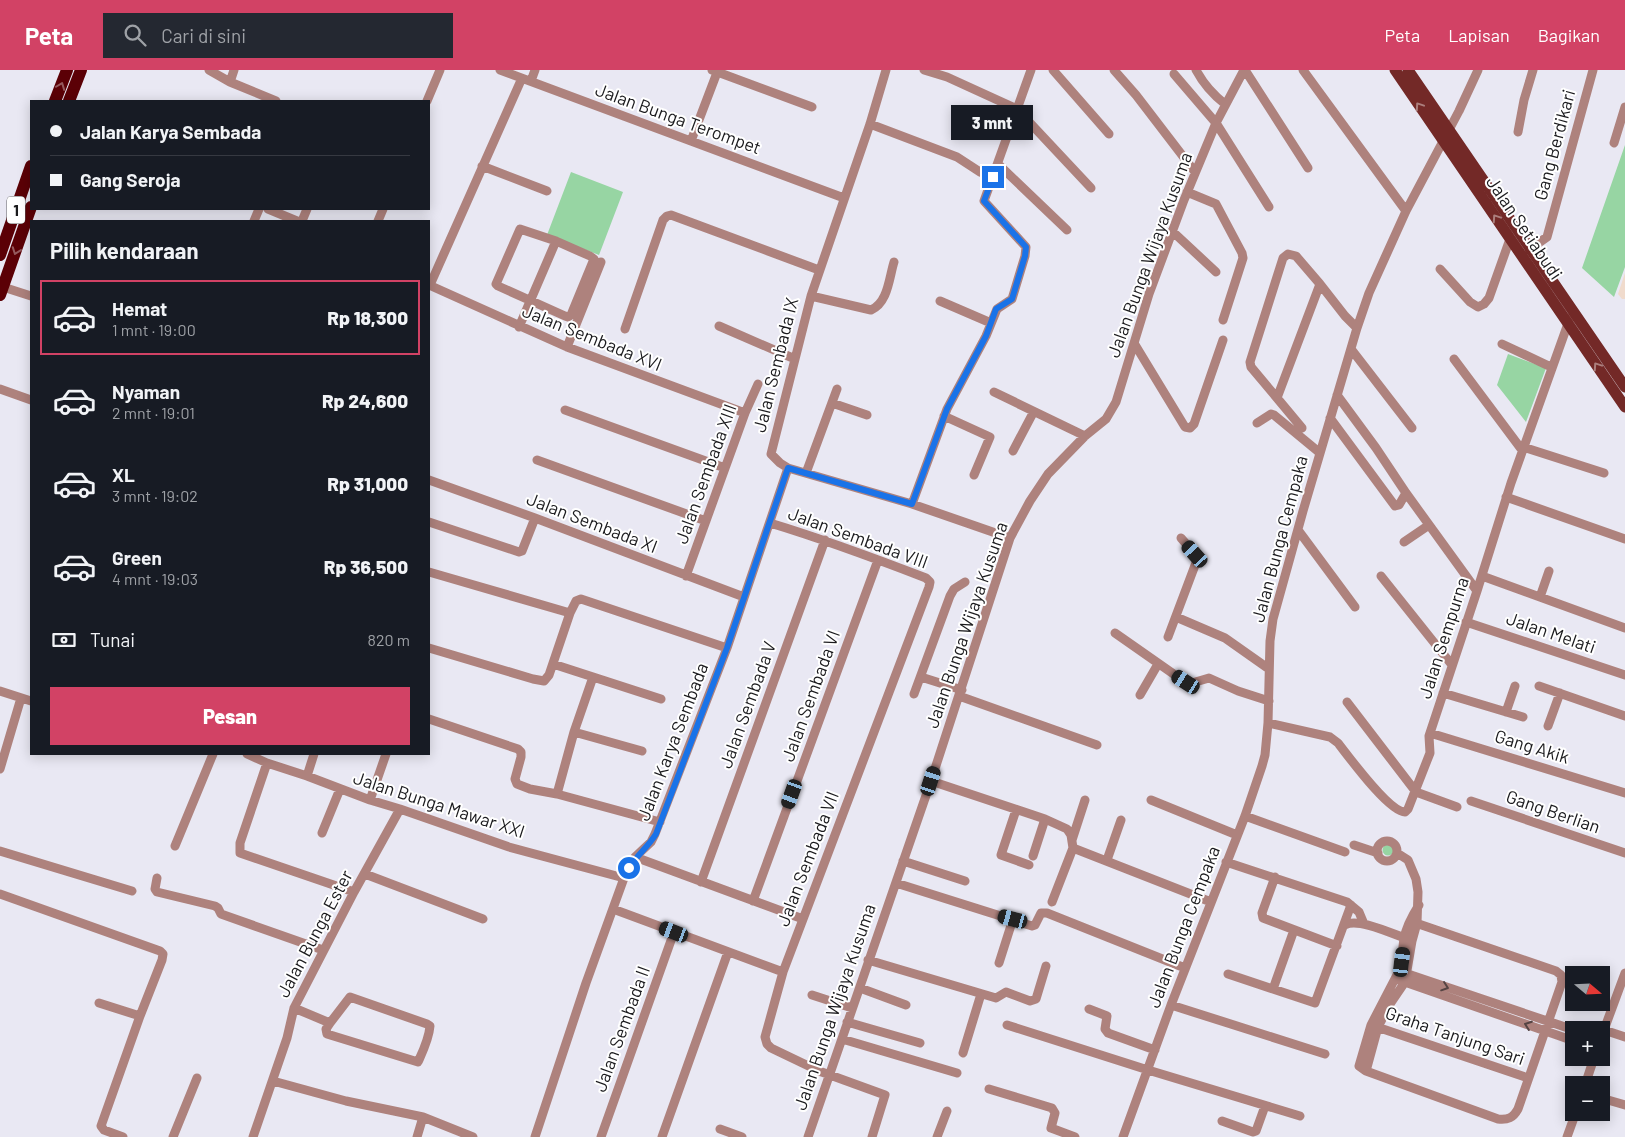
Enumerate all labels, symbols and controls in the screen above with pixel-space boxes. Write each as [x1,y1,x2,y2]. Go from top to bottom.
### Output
search box [103,13,453,58]
text: Peta [25,21,73,50]
icon: search [121,21,149,49]
text: Cari di sini [161,24,246,47]
text: Peta [1385,24,1420,46]
text: Lapisan [1448,24,1510,46]
text: Bagikan [1538,24,1600,46]
street label: Jalan Bunga Terompet [593,78,764,158]
one-way arrow [55,82,65,90]
street label: Gang Berdikari [1529,87,1579,203]
one-way arrow [1416,102,1425,112]
callout: 3 mnt [952,104,1034,140]
text: 3 mnt [972,113,1012,132]
text: Jalan Karya Sembada [80,120,261,143]
street label: Jalan Bunga Wijaya Kusuma [1102,149,1196,360]
route end [982,166,1004,188]
text: Gang Seroja [80,168,181,191]
street label: Jalan Setiabudi [1482,171,1568,284]
road number: 1 [7,196,25,224]
one-way arrow [1493,214,1502,224]
text: Pilih kendaraan [50,237,198,263]
one-way arrow [12,246,22,255]
icon: car [52,295,97,340]
street label: Jalan Sembada IX [748,295,802,434]
text: Hemat [112,297,167,320]
street label: Jalan Sembada XVI [519,299,665,375]
text: Rp 18,300 [327,306,408,329]
text: 1 mnt · 19:00 [112,320,196,339]
one-way arrow [1594,363,1604,372]
icon: car [52,378,97,423]
text: Nyaman [112,380,180,403]
text: Rp 24,600 [322,389,408,412]
street label: Jalan Sembada XIII [670,401,741,547]
text: 2 mnt · 19:01 [112,403,195,422]
street label: Jalan Bunga Cempaka [1246,453,1312,624]
icon: car [52,461,97,506]
text: XL [112,463,135,486]
text: Rp 31,000 [327,472,408,495]
text: 3 mnt · 19:02 [112,486,198,505]
street label: Jalan Sembada XI [524,487,661,557]
street label: Jalan Sembada VIII [785,502,931,573]
street label: Jalan Bunga Wijaya Kusuma [920,519,1012,731]
car [1179,538,1210,570]
icon: car [52,544,97,589]
text: Green [112,546,162,569]
text: Rp 36,500 [324,555,408,578]
text: 4 mnt · 19:03 [112,569,198,588]
street label: Jalan Sempurna [1413,574,1473,701]
street label: Jalan Melati [1504,606,1599,658]
icon: cash [50,626,78,654]
street label: Jalan Sembada VI [776,627,844,764]
text: Tunai [90,628,135,651]
text: 820 m [368,630,410,649]
street label: Jalan Sembada V [714,638,780,771]
street label: Jalan Karya Sembada [632,660,712,824]
car [1169,668,1202,696]
button: Pesan [50,687,410,745]
street label: Gang Akik [1492,724,1572,768]
car [919,764,942,798]
street label: Jalan Bunga Mawar XXI [351,766,528,842]
car [779,777,804,811]
street label: Gang Berlian [1503,785,1603,837]
street label: Jalan Sembada VII [771,788,843,929]
street label: Jalan Bunga Cempaka [1142,843,1224,1011]
route start [618,857,640,879]
street label: Jalan Bunga Ester [271,866,357,1001]
street label: Jalan Bunga Wijaya Kusuma [788,901,880,1113]
car [996,908,1029,930]
car [657,920,690,944]
car [1392,946,1411,978]
street label: Jalan Sembada II [588,963,654,1095]
north arrow [1565,966,1610,1011]
map controls [1565,966,1610,1121]
one-way arrow [1441,981,1449,991]
street label: Graha Tanjung Sari [1383,1001,1528,1069]
one-way arrow [1524,1020,1533,1030]
button: + [1565,1021,1610,1066]
button: − [1565,1076,1610,1121]

